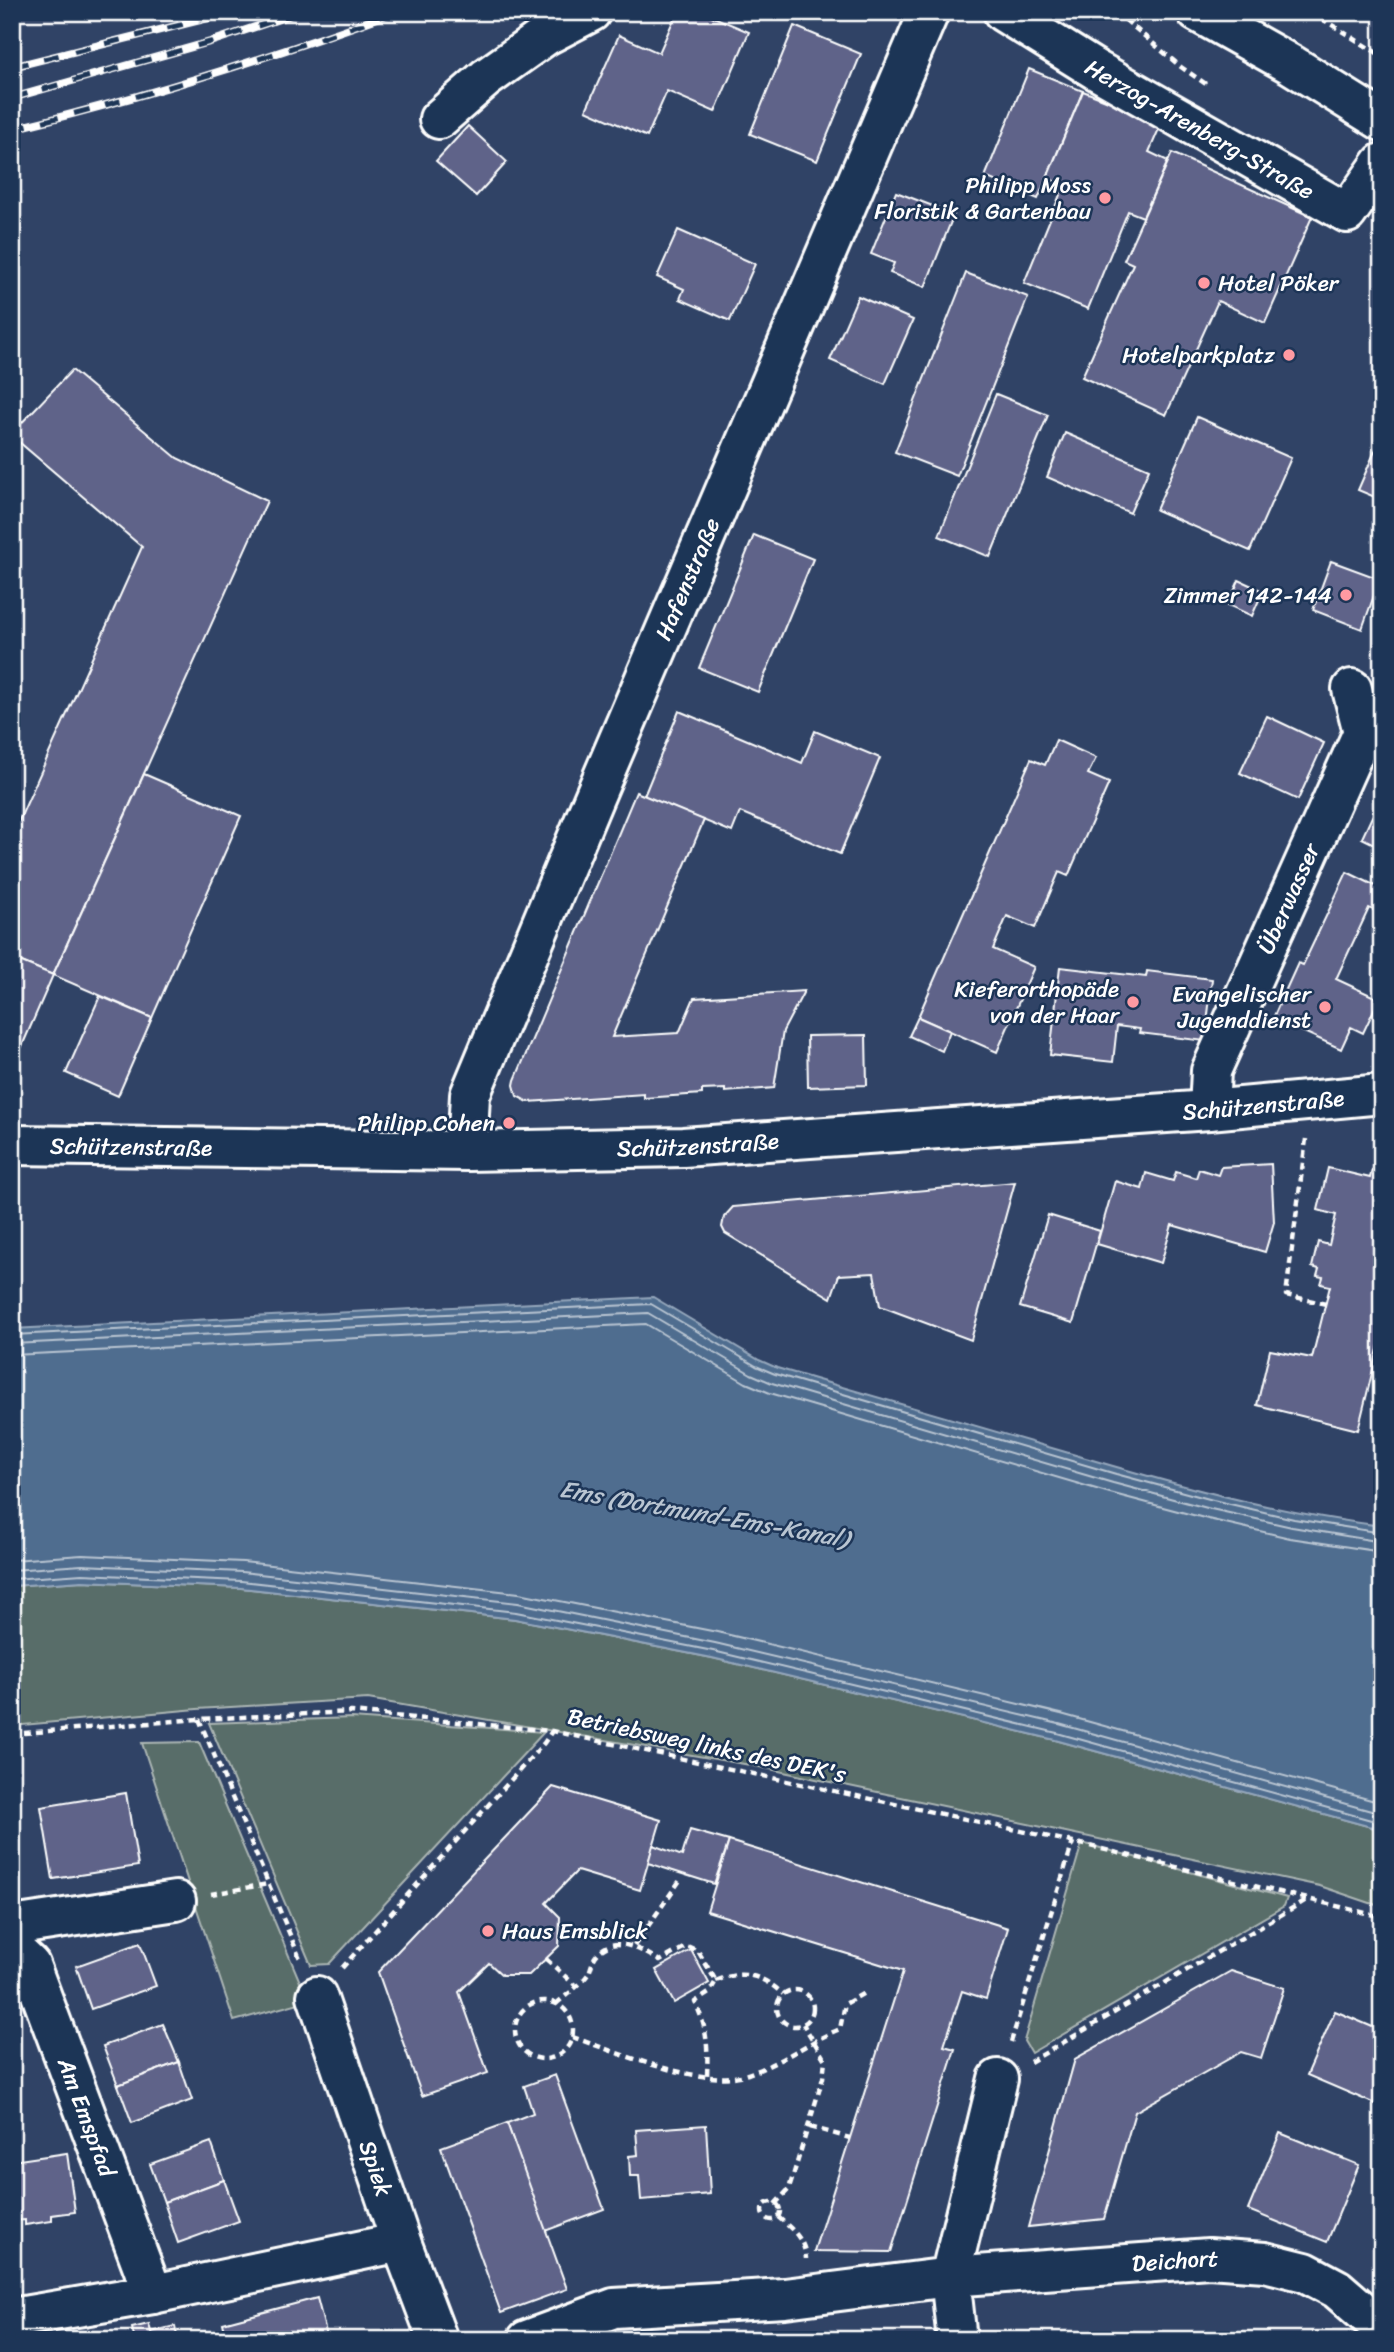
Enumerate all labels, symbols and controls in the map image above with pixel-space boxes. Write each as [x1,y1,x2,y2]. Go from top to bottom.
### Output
street label: Herzog-Arenberg-Straße [1076,48,1322,211]
place label: Philipp Moss Floristik & Gartenbau [874,165,1092,232]
marker: Philipp Moss Floristik & Gartenbau [1097,190,1113,206]
place label: Hotel Pöker [1218,263,1340,304]
marker: Hotel Pöker [1196,275,1212,291]
place label: Hotelparkplatz [1122,335,1275,376]
marker: Hotelparkplatz [1281,347,1297,363]
street label: Hafenstraße [643,511,732,647]
place label: Zimmer 142-144 [1164,575,1332,616]
marker: Zimmer 142-144 [1338,587,1354,603]
street label: Überwasser [1246,835,1332,961]
place label: Kieferorthopäde von der Haar [954,969,1121,1036]
place label: Evangelischer Jugenddienst [1172,974,1313,1041]
marker: Kieferorthopäde von der Haar [1125,994,1141,1010]
marker: Evangelischer Jugenddienst [1317,999,1333,1015]
street label: Schützenstraße [1181,1078,1346,1133]
place label: Philipp Cohen [357,1103,496,1144]
marker: Philipp Cohen [501,1115,517,1131]
street label: Schützenstraße [616,1120,780,1169]
street label: Schützenstraße [50,1126,212,1169]
water label: Ems (Dortmund-Ems-Kanal) [556,1468,856,1561]
street label: Betriebsweg links des DEK's [564,1696,850,1795]
place label: Haus Emsblick [502,1911,649,1952]
marker: Haus Emsblick [480,1923,496,1939]
street label: Am Emspfad [45,2051,128,2184]
street label: Spiek [347,2135,404,2202]
street label: Deichort [1131,2238,1220,2285]

